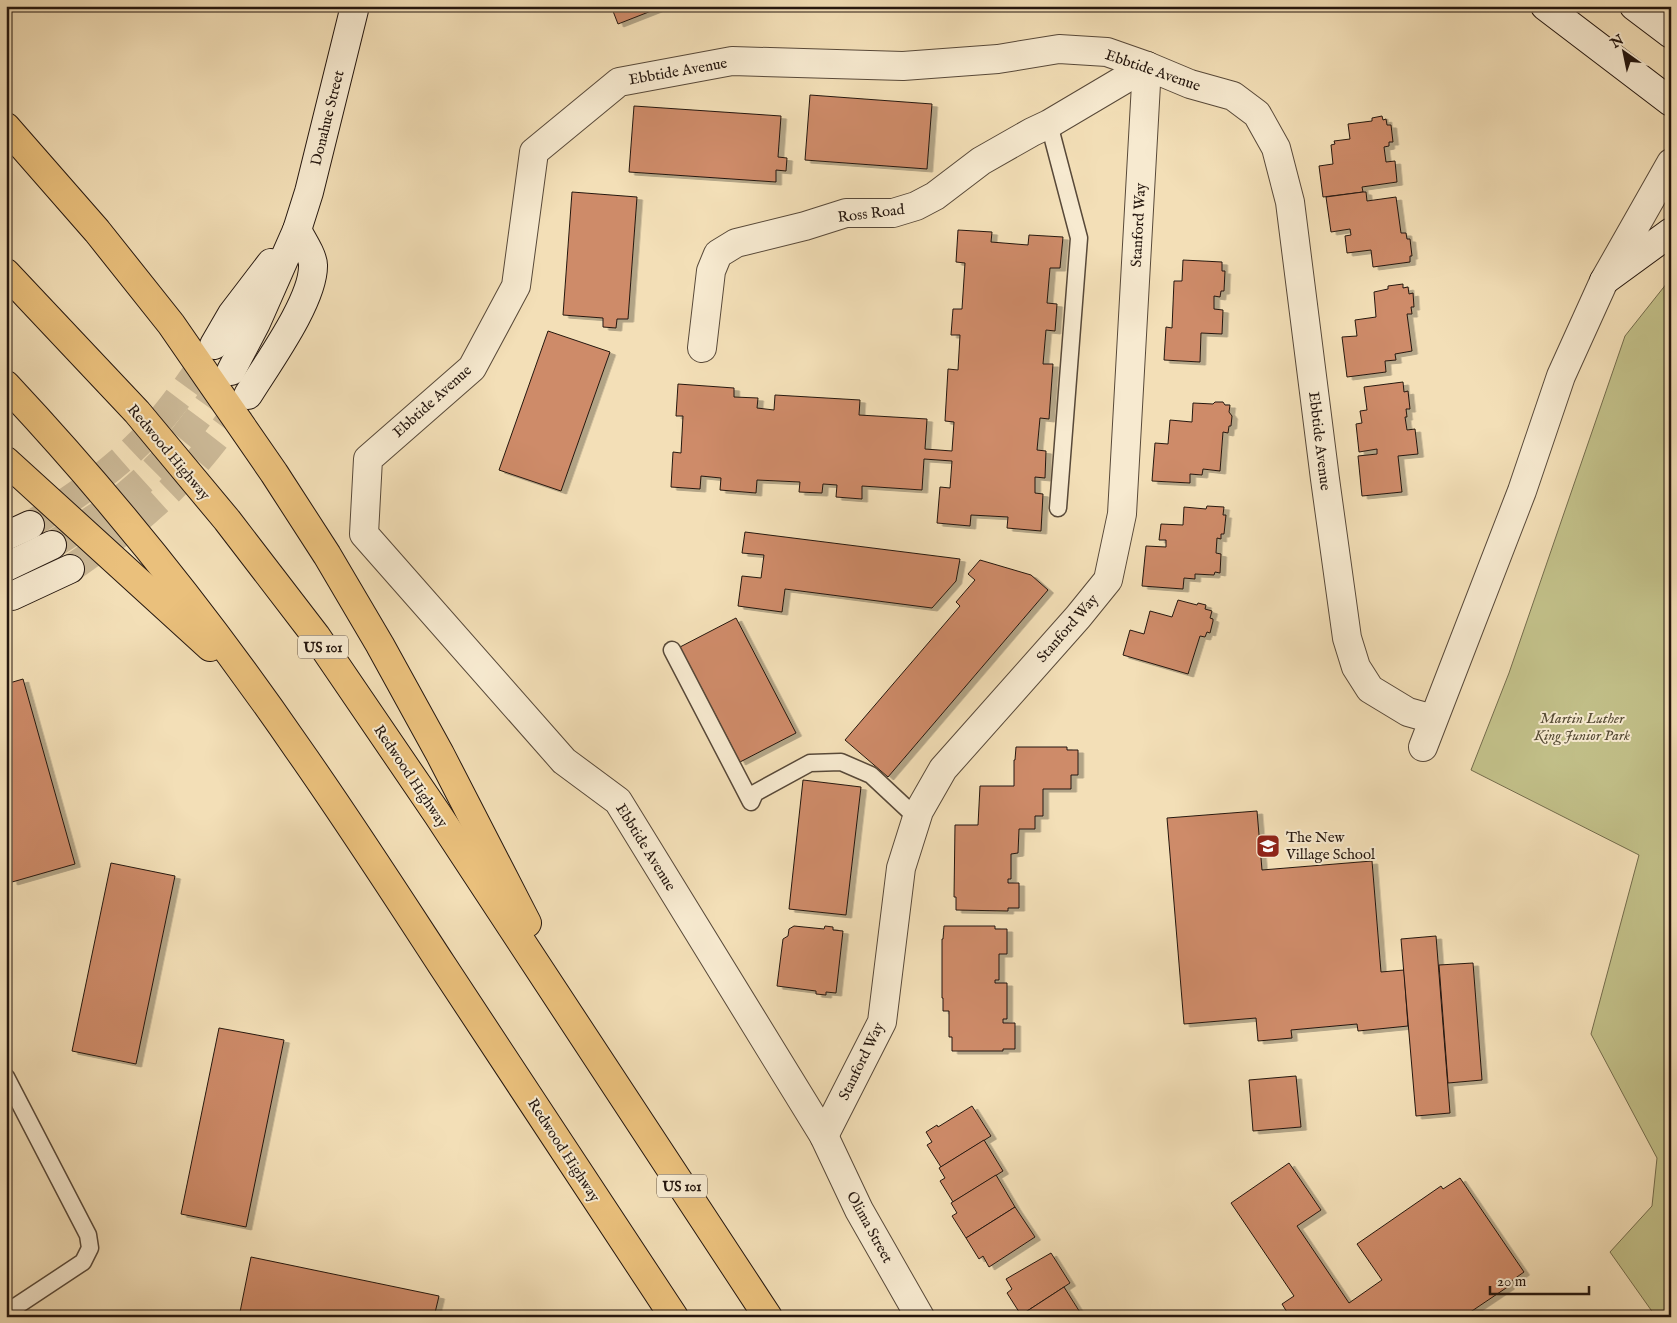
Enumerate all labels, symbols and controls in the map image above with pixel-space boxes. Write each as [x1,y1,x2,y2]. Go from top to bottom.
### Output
north arrow [1600,28,1650,78]
text: N [1607,31,1627,53]
street label: Ebbtide Avenue [1103,45,1203,96]
street label: Ebbtide Avenue [627,53,729,89]
street label: Donahue Street [306,68,349,168]
street label: Stanford Way [1127,182,1150,268]
street label: Ross Road [837,200,907,227]
street label: Ebbtide Avenue [389,361,476,442]
street label: Ebbtide Avenue [1304,391,1335,492]
street label: Redwood Highway [123,400,215,505]
street label: Stanford Way [1032,590,1103,666]
road number: US 101 [298,636,348,659]
park label: Martin Luther King Junior Park [1533,709,1630,746]
street label: Redwood Highway [369,721,452,832]
street label: Ebbtide Avenue [611,800,680,895]
place label: The New Village School [1285,828,1376,864]
school or university icon: The New Village School [1255,833,1281,859]
street label: Stanford Way [834,1018,889,1103]
street label: Redwood Highway [523,1095,604,1206]
road number: US 101 [657,1174,707,1198]
street label: Olima Street [842,1188,897,1266]
scale bar [1490,1263,1588,1295]
text: 20 m [1497,1272,1527,1291]

